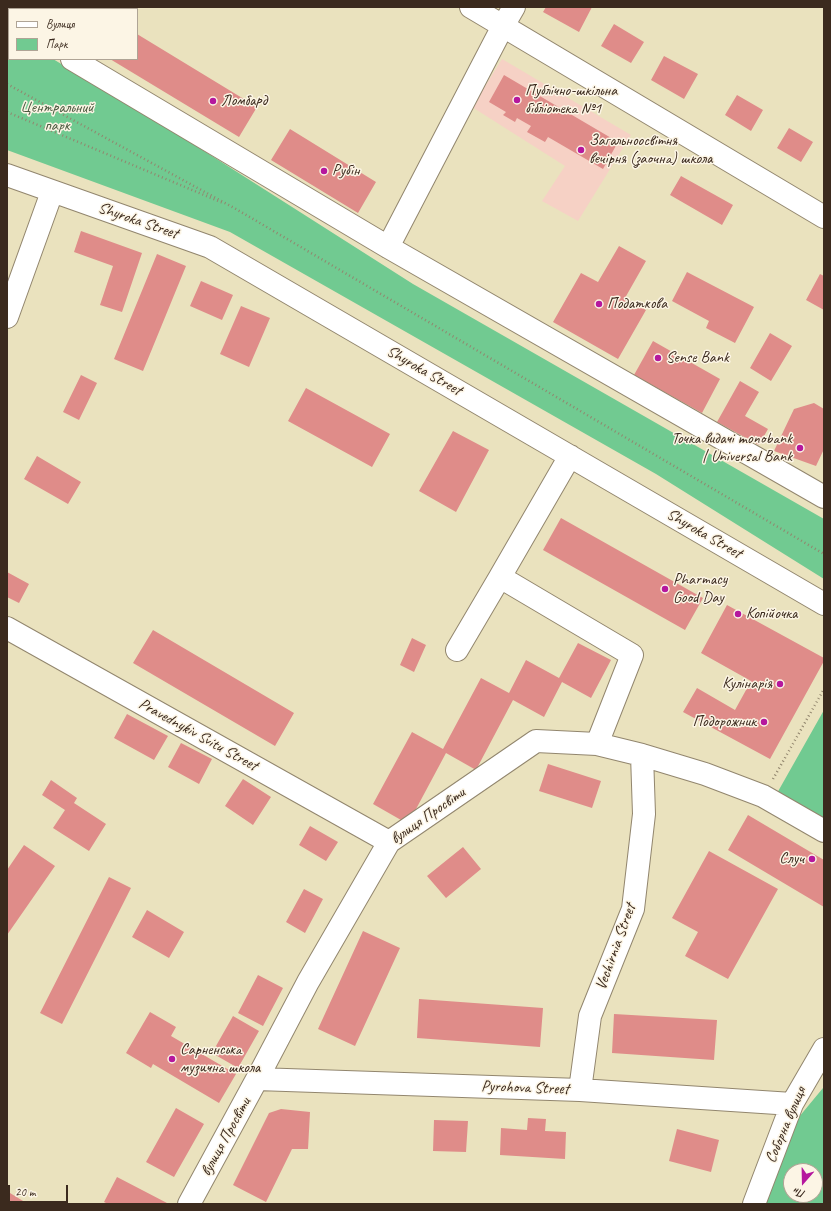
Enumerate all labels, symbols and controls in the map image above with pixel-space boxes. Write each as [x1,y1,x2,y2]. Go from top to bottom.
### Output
legend [8,8,138,60]
text: Вулиця [46,16,74,32]
text: Парк [46,36,67,52]
place label: Публічно-шкільна бібліотека №1 [525,81,617,119]
place label: Ломбард [221,91,267,111]
marker: Публічно-шкільна бібліотека №1 [512,95,522,105]
marker: Ломбард [208,96,218,106]
park label: Центральний парк [20,98,94,136]
place label: Загальноосвітня вечірня (заочна) школа [589,131,713,169]
marker: Загальноосвітня вечірня (заочна) школа [576,145,586,155]
place label: Рубін [332,161,360,181]
marker: Рубін [319,166,329,176]
street label: Shyroka Street [95,198,181,244]
place label: Податкова [607,294,667,314]
marker: Податкова [594,299,604,309]
street label: Shyroka Street [383,342,465,400]
place label: Sense Bank [666,348,729,368]
marker: Sense Bank [653,353,663,363]
place label: Точка видачі monobank | Universal Bank [671,429,792,467]
marker: Точка видачі monobank | Universal Bank [795,443,805,453]
street label: Shyroka Street [663,505,745,563]
place label: Pharmacy Good Day [673,570,727,608]
marker: Pharmacy Good Day [660,584,670,594]
place label: Копійочка [746,604,797,624]
marker: Копійочка [733,609,743,619]
place label: Кулінарія [722,674,772,694]
marker: Кулінарія [775,679,785,689]
street label: Pravednykiv Svitu Street [135,694,261,776]
place label: Подорожник [692,712,756,732]
marker: Подорожник [759,717,769,727]
street label: вулиця Просвіти [387,783,469,849]
place label: Случ [779,849,804,869]
marker: Случ [807,854,817,864]
street label: Vechirnia Street [592,901,640,993]
place label: Сарненська музична школа [180,1040,260,1078]
marker: Сарненська музична школа [167,1054,177,1064]
street label: Pyrohova Street [481,1077,569,1099]
street label: Соборна вулиця [761,1084,811,1166]
street label: вулиця Просвіти [197,1094,255,1180]
north arrow [783,1163,823,1203]
scale bar [10,1177,70,1203]
text: 20 m [15,1184,35,1200]
text: Пн [791,1185,807,1202]

